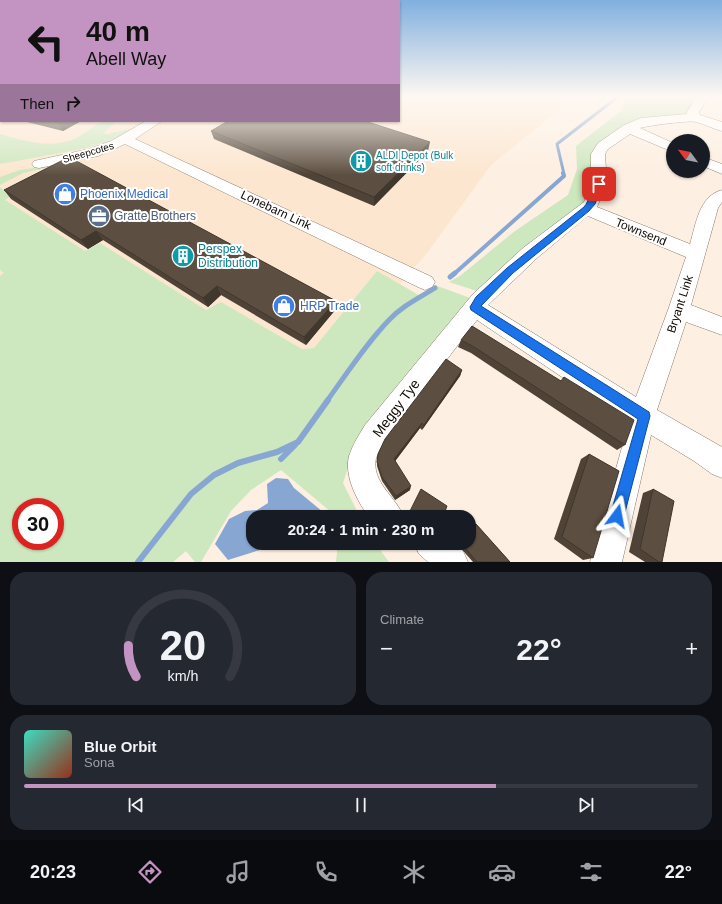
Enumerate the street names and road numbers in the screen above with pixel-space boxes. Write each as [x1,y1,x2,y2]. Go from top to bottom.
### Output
street label: Sheepcotes [61,140,115,165]
street label: Lonebarn Link [239,188,314,233]
street label: Townsend [613,215,669,249]
street label: Bryant Link [664,272,696,335]
street label: Meggy Tye [369,376,423,440]

